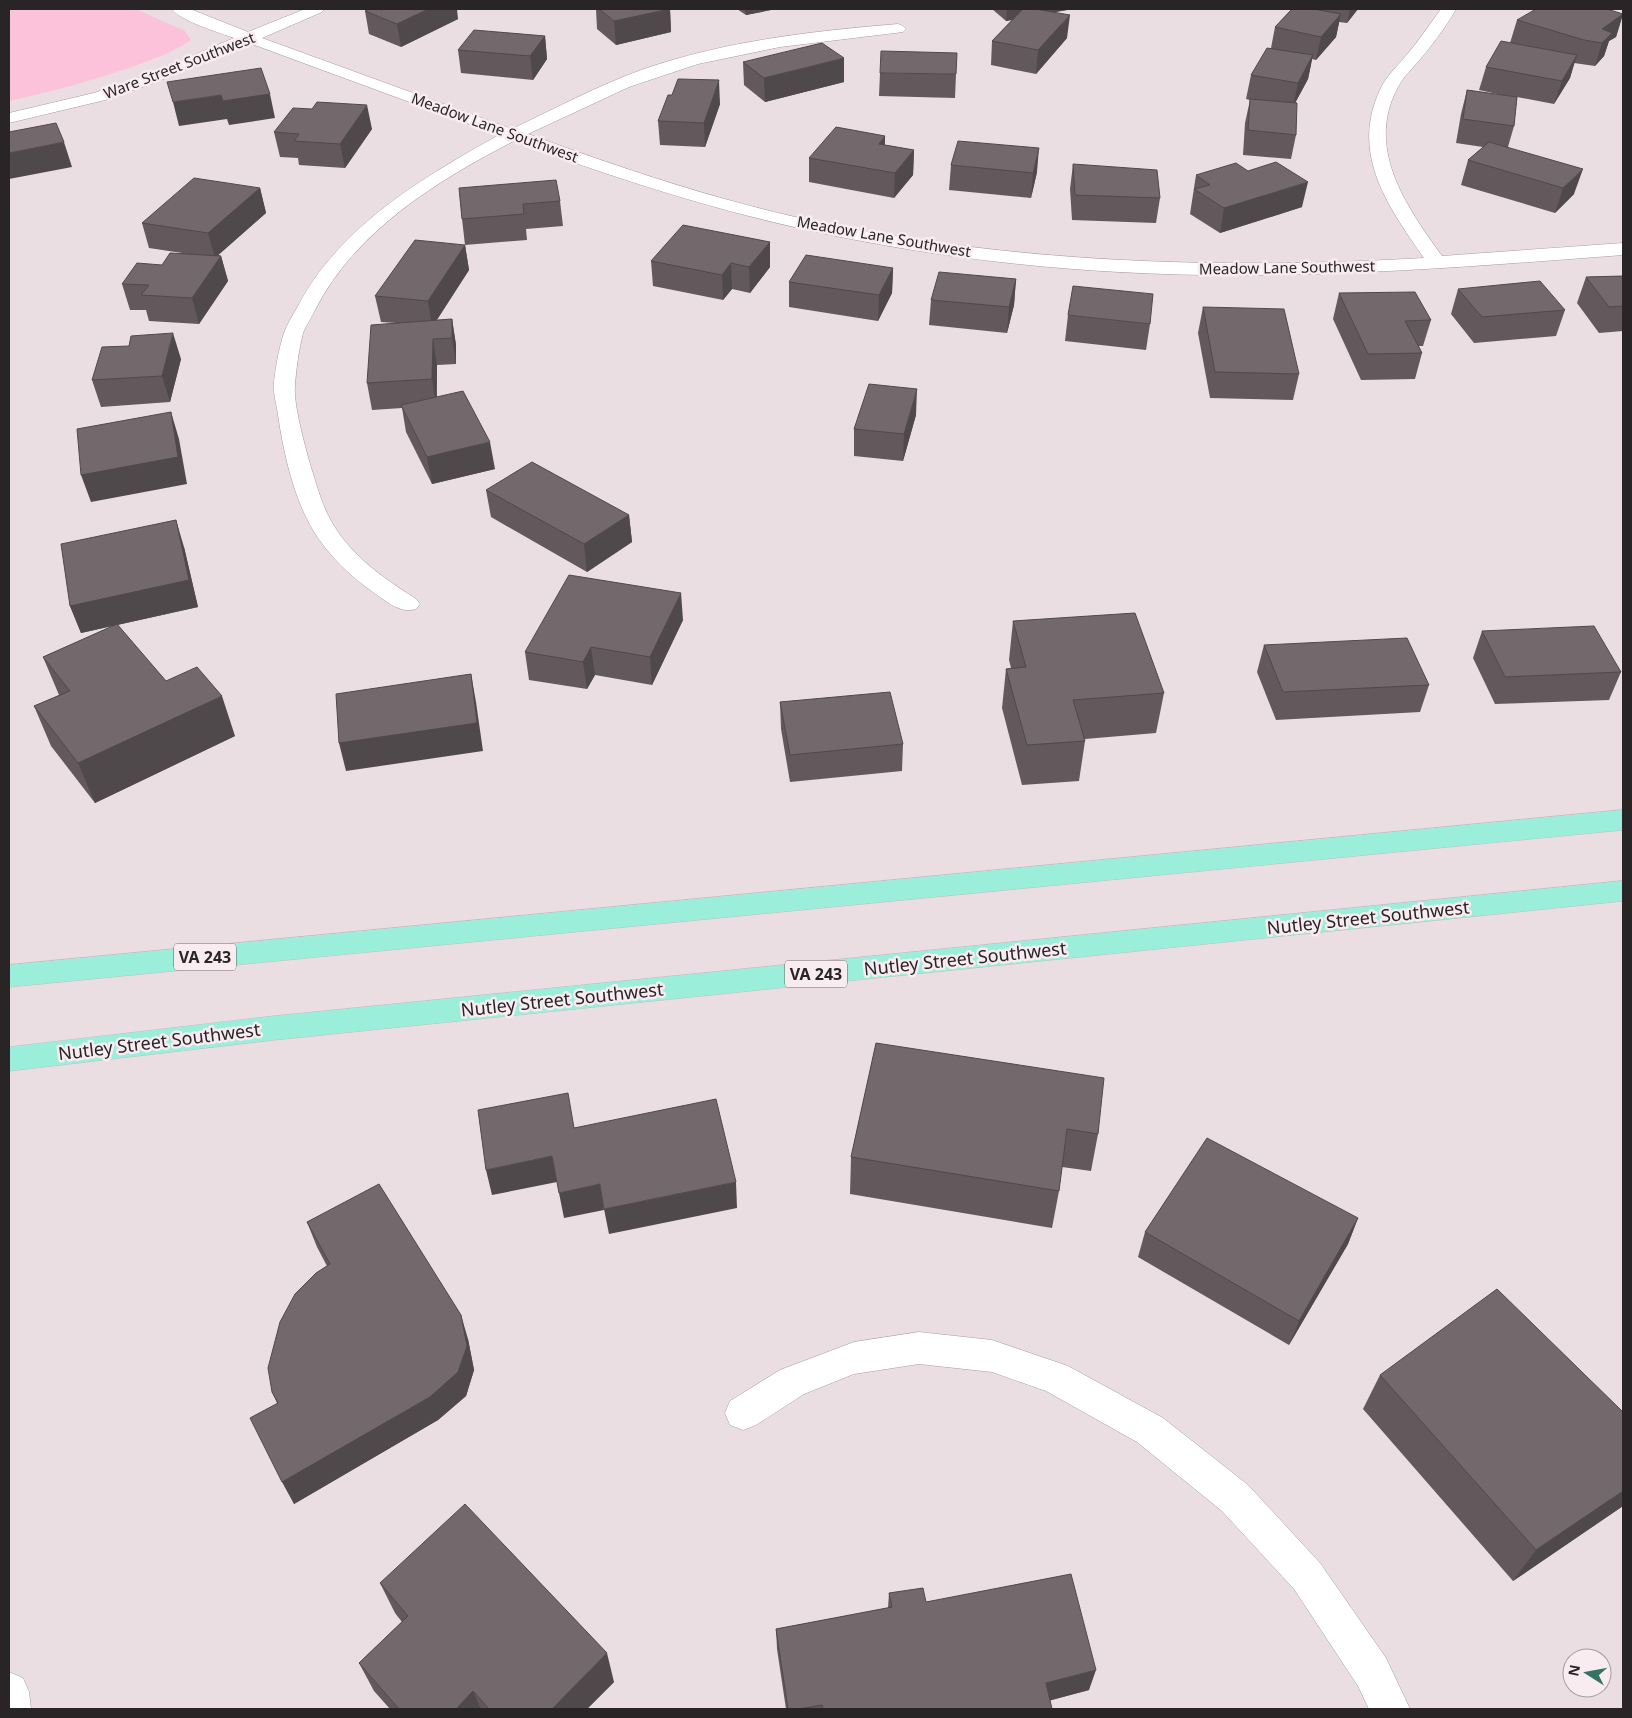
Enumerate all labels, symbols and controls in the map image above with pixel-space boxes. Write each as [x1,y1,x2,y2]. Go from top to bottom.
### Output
street label: Ware Street Southwest [101,27,258,103]
street label: Meadow Lane Southwest [409,87,582,167]
street label: Meadow Lane Southwest [796,211,973,261]
street label: Meadow Lane Southwest [1199,255,1376,279]
street label: Nutley Street Southwest [1266,894,1471,940]
street label: Nutley Street Southwest [863,935,1068,981]
road number: VA 243 [174,944,236,970]
road number: VA 243 [785,961,847,988]
street label: Nutley Street Southwest [460,976,665,1022]
street label: Nutley Street Southwest [57,1017,262,1065]
north arrow [1562,1648,1612,1698]
text: N [1563,1663,1584,1678]

